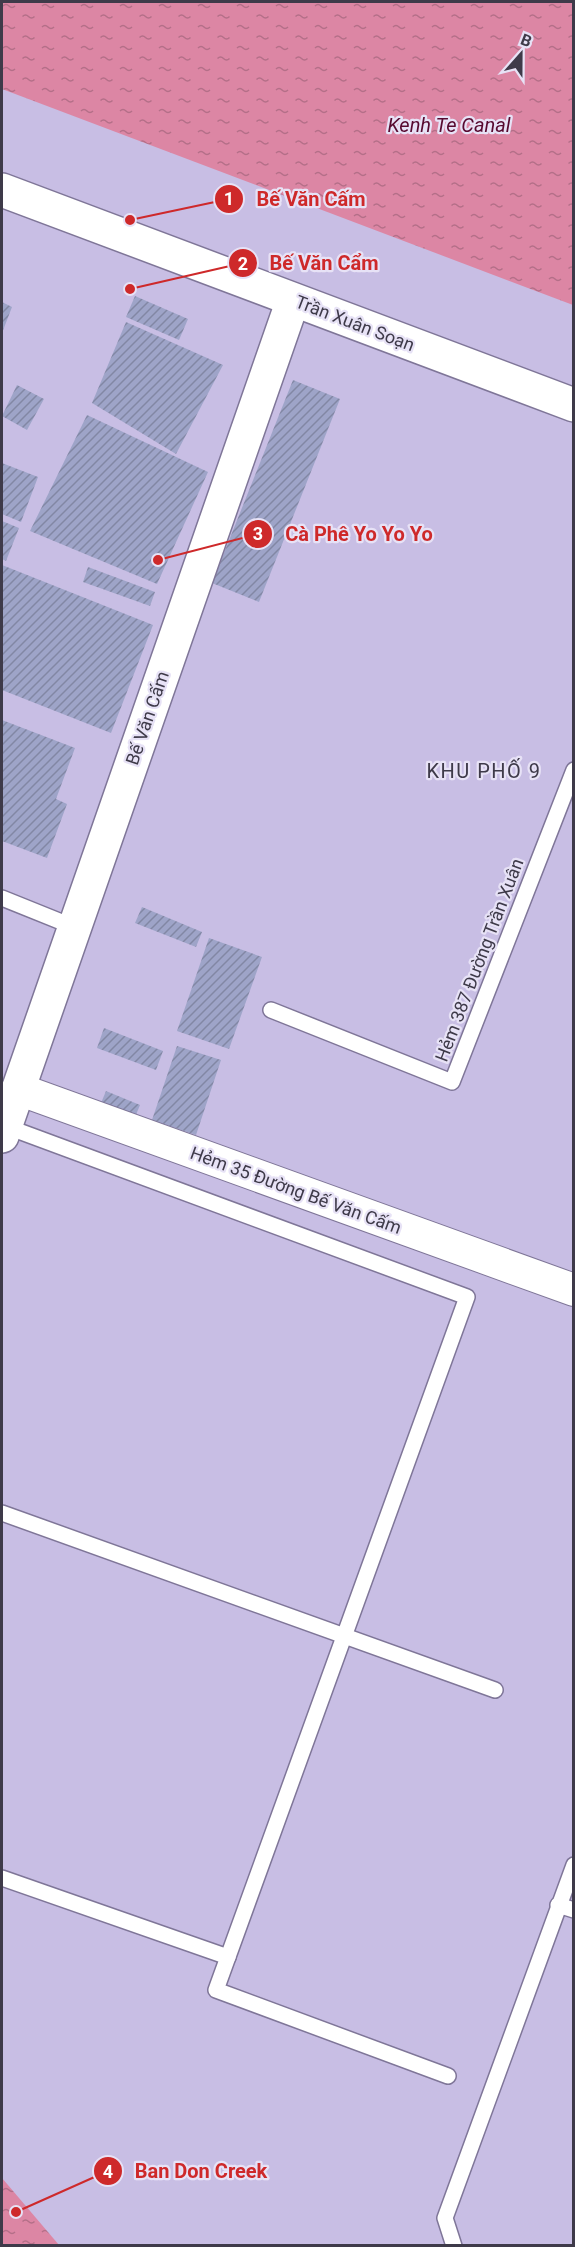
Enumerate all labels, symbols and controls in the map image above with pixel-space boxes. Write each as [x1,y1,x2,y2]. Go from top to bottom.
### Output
north arrow [491,24,551,84]
text: B [518,30,534,51]
water label: Kenh Te Canal [387,113,511,137]
callout: Bế Văn Cấm [214,180,378,218]
text: Bế Văn Cấm [256,187,366,211]
text: 1 [224,188,234,209]
callout: Bế Văn Cẩm [228,244,391,282]
text: Bế Văn Cẩm [269,251,379,275]
text: 2 [238,253,248,274]
street label: Trần Xuân Soạn [292,291,418,355]
callout: Cà Phê Yo Yo Yo [243,515,445,553]
text: Cà Phê Yo Yo Yo [285,522,433,546]
text: 3 [253,523,263,544]
street label: Bế Văn Cấm [121,668,173,768]
district label: KHU PHỐ 9 [426,758,542,783]
street label: Hẻm 387 Đường Trần Xuân [431,855,527,1065]
street label: Hẻm 35 Đường Bế Văn Cấm [188,1142,404,1238]
callout: Ban Don Creek [93,2152,280,2190]
text: Ban Don Creek [135,2159,268,2183]
text: 4 [103,2161,113,2182]

